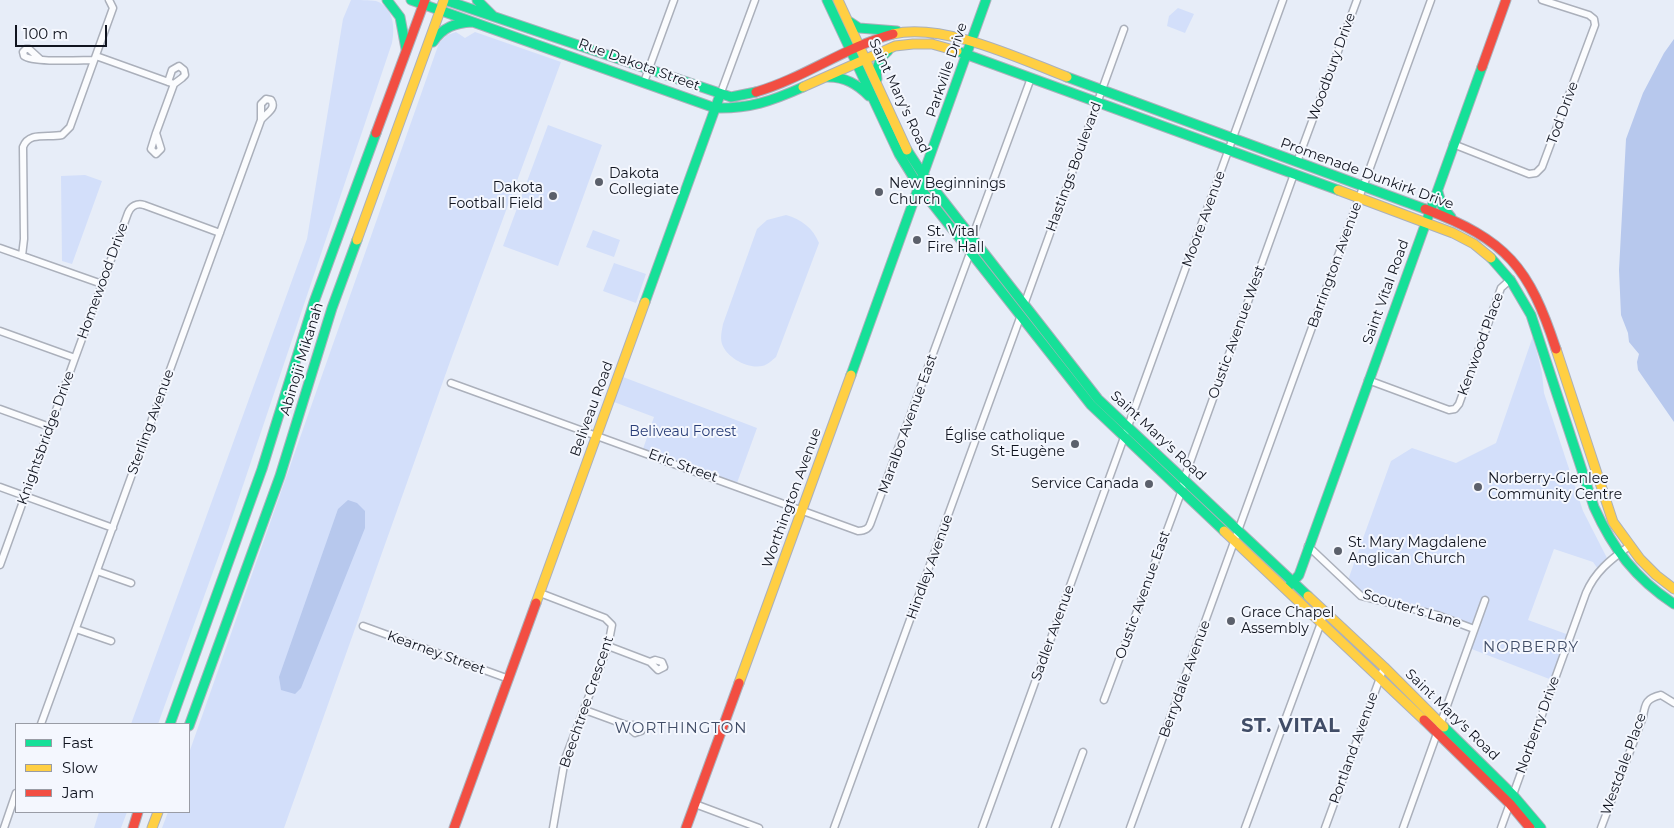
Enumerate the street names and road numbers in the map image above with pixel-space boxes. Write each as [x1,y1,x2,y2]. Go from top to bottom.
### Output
street label: Woodbury Drive [1305,10,1359,124]
street label: Parkville Drive [923,20,971,120]
street label: Rue Dakota Street [576,35,702,95]
street label: Saint Mary's Road [865,36,933,156]
street label: Tod Drive [1544,79,1582,147]
street label: Hastings Boulevard [1043,100,1105,234]
street label: Promenade Dunkirk Drive [1278,135,1456,213]
street label: Moore Avenue [1179,169,1229,269]
street label: Barrington Avenue [1304,200,1366,330]
street label: Homewood Drive [74,220,132,342]
street label: Saint Vital Road [1359,237,1413,347]
street label: Oustic Avenue West [1205,263,1269,401]
street label: Kenwood Place [1455,290,1507,398]
street label: Abinojii Mikanah [277,300,327,418]
street label: Maralbo Avenue East [875,352,941,496]
street label: Beliveau Road [567,359,617,459]
street label: Sterling Avenue [124,367,178,477]
street label: Knightsbridge Drive [14,369,78,507]
street label: Saint Mary's Road [1107,388,1209,484]
street label: Worthington Avenue [759,426,825,570]
street label: Eric Street [646,446,720,486]
street label: Hindley Avenue [903,512,957,622]
street label: Oustic Avenue East [1112,528,1174,662]
street label: Sadler Avenue [1028,583,1078,683]
street label: Scouter's Lane [1361,586,1463,632]
street label: Berrydale Avenue [1156,618,1214,740]
street label: Kearney Street [385,627,487,679]
street label: Beechtree Crescent [557,634,617,770]
street label: Saint Mary's Road [1402,666,1502,764]
street label: Norberry Drive [1513,674,1563,776]
street label: Portland Avenue [1326,690,1382,806]
street label: Westdale Place [1598,711,1650,817]

